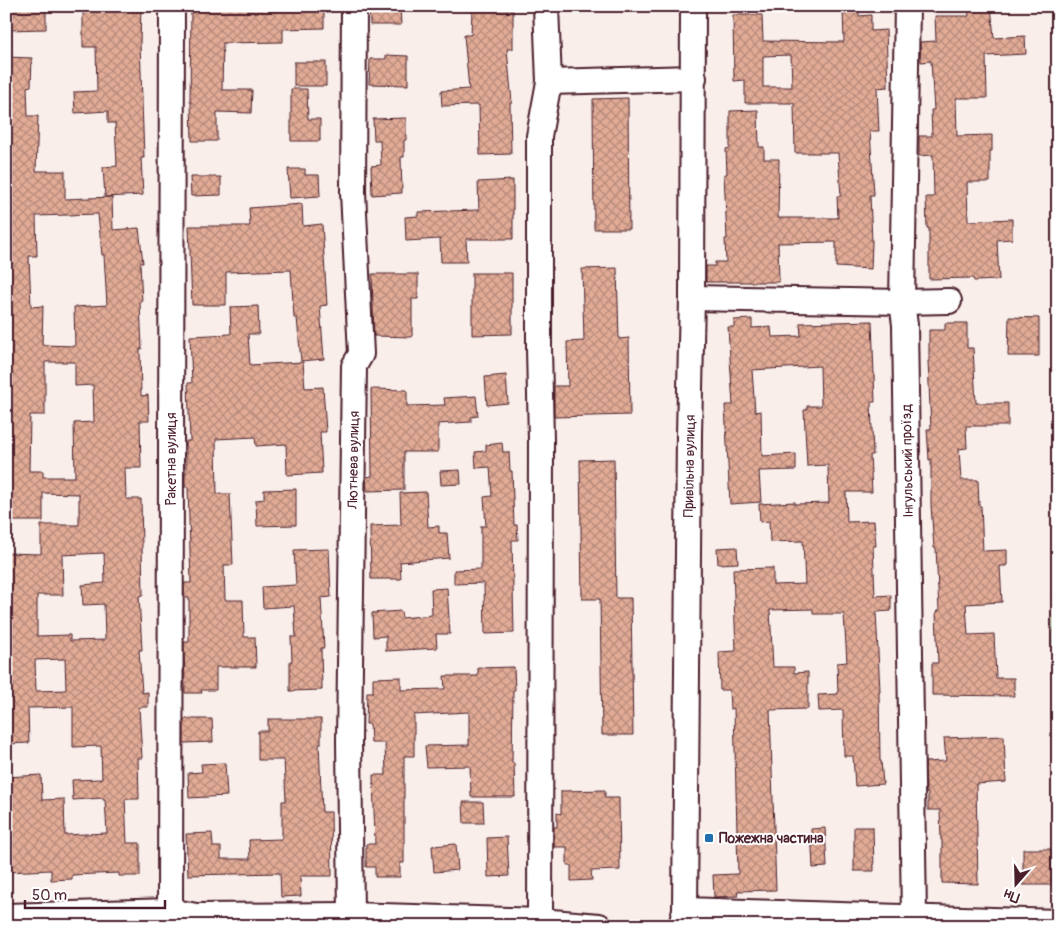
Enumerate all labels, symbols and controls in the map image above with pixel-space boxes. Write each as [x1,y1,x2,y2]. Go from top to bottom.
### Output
street label: Інгульський проїзд [898,404,917,518]
street label: Лютнева вулиця [344,411,363,510]
street label: Ракетна вулиця [163,413,180,505]
street label: Привільна вулиця [680,414,699,518]
place label: Пожежна частина [719,830,824,847]
marker: Пожежна частина [703,832,715,844]
north arrow [992,860,1042,910]
scale bar [25,877,165,909]
text: Пн [1002,885,1022,906]
text: 50 m [32,886,67,905]

